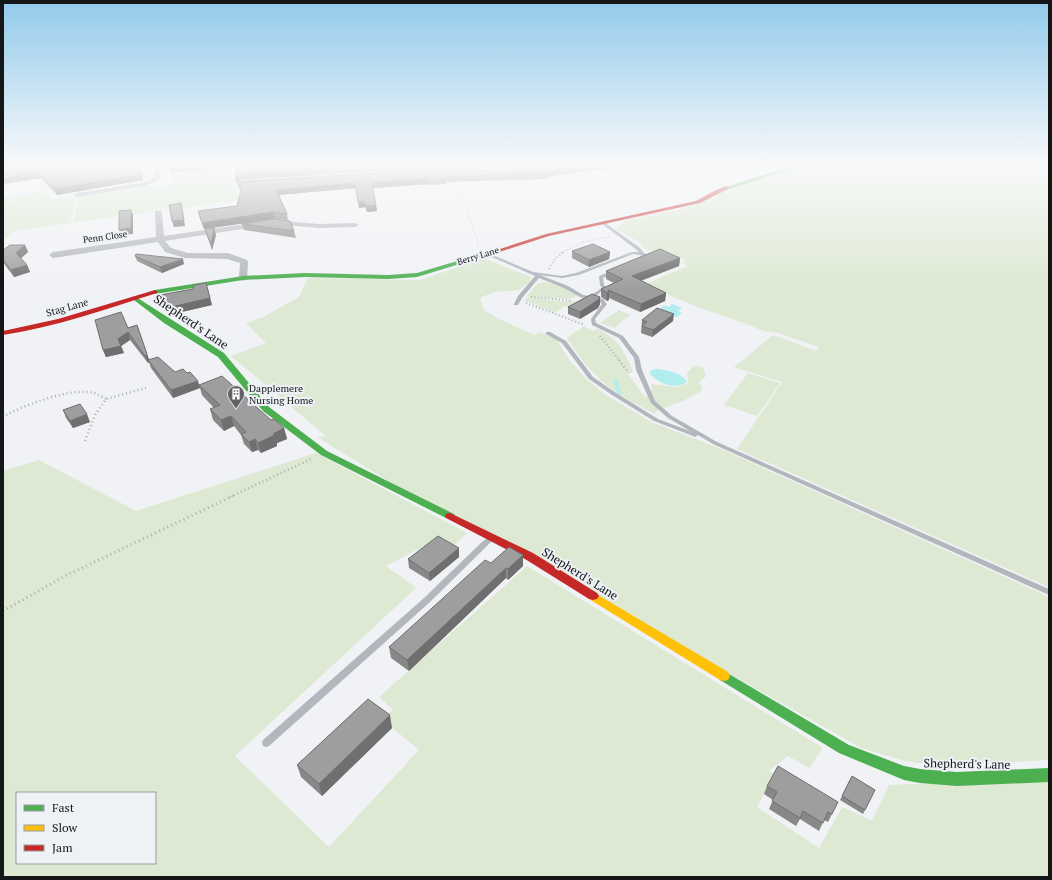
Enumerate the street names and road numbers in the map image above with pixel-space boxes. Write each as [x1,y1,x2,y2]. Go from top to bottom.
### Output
street label: Penn Close [82,228,128,246]
street label: Berry Lane [456,244,501,268]
street label: Shepherd's Lane [151,291,231,352]
street label: Stag Lane [45,295,90,320]
street label: Shepherd's Lane [539,544,621,603]
street label: Shepherd's Lane [923,755,1011,772]

